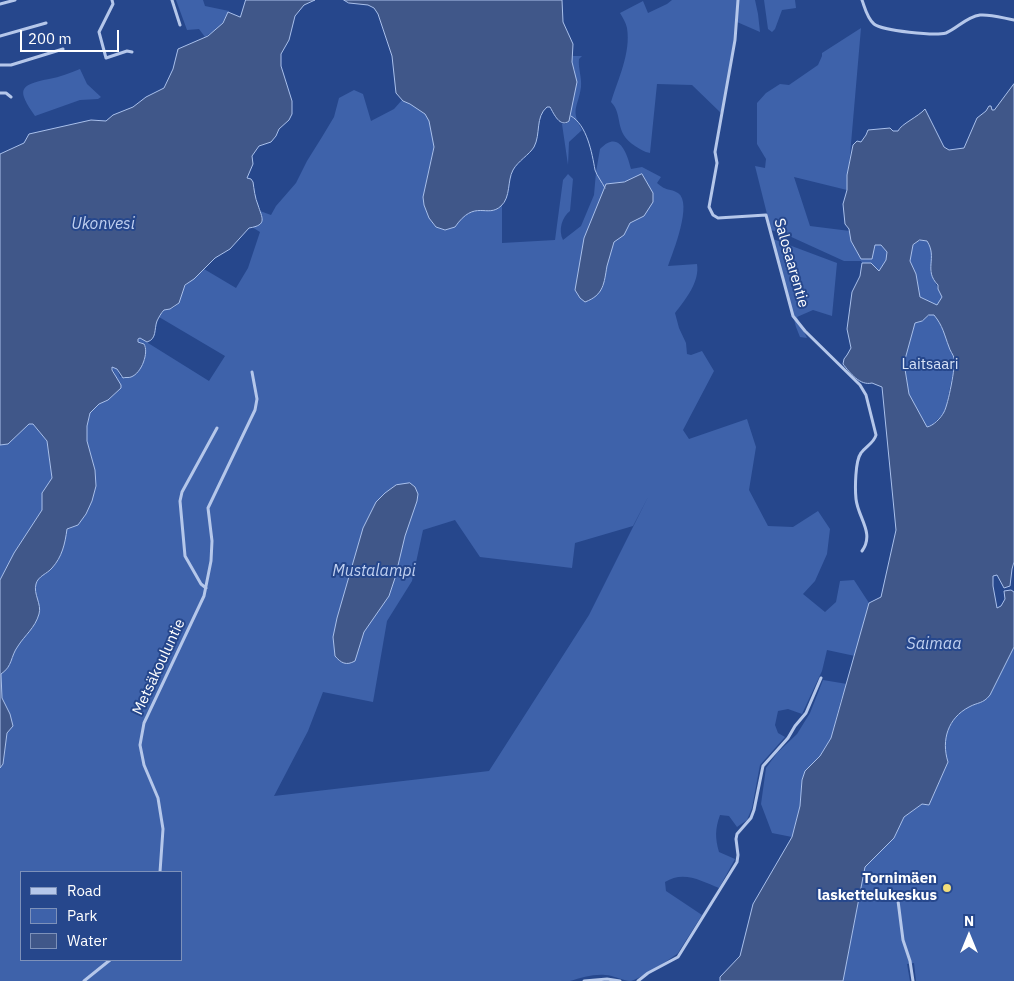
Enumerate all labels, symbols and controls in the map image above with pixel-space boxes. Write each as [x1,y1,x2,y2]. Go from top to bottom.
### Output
scale bar [22,20,121,52]
text: 200 m [28,29,72,48]
water label: Ukonvesi [71,214,135,234]
street label: Salosaarentie [770,216,812,310]
park label: Laitsaari [901,356,959,374]
water label: Mustalampi [332,561,416,581]
street label: Metsäkouluntie [129,616,189,718]
water label: Saimaa [906,634,962,654]
place label: Tornimäen laskettelukeskus [817,870,937,905]
legend [20,871,182,961]
text: Road [67,881,102,900]
marker: Tornimäen laskettelukeskus [941,882,953,894]
text: Park [67,906,97,925]
north arrow [944,911,994,961]
text: N [964,912,974,930]
text: Water [67,931,107,950]

